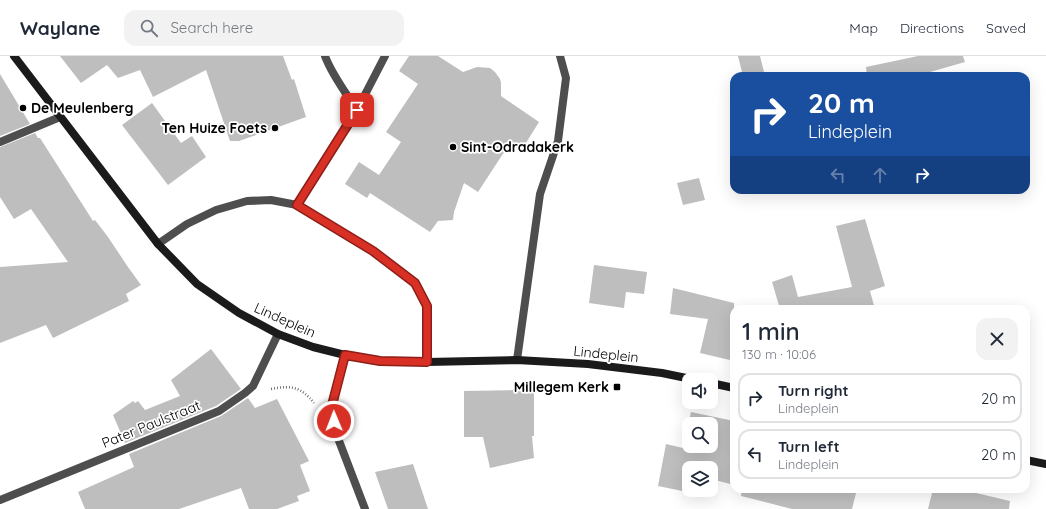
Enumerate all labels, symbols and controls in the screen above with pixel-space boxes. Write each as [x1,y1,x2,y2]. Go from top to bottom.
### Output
search box [124,10,404,46]
text: Waylane [20,16,100,40]
icon: search [138,17,160,39]
text: Search here [170,18,253,37]
text: Map [849,19,878,37]
text: Directions [900,19,964,37]
text: Saved [986,19,1026,37]
text: 20 m [808,85,875,120]
icon: right [742,88,794,140]
pin [340,93,374,127]
place label: De Meulenberg [31,99,133,117]
icon: arrive [346,99,368,121]
marker: De Meulenberg [18,103,28,113]
place label: Ten Huize Foets [162,119,267,137]
text: Lindeplein [808,120,892,143]
marker: Ten Huize Foets [270,123,280,133]
place label: Sint-Odradakerk [461,138,574,156]
marker: Sint-Odradakerk [448,142,458,152]
icon: left [827,164,849,186]
icon: ahead [869,164,891,186]
icon: right [911,164,933,186]
street label: Lindeplein [251,298,319,342]
text: 1 min [742,316,800,346]
button: close [976,318,1018,360]
street label: Lindeplein [572,342,640,366]
text: 130 m · 10:06 [742,346,816,362]
map controls [682,373,718,497]
button: sound [682,373,718,409]
place label: Millegem Kerk [514,378,609,396]
text: Turn right [778,381,849,400]
marker: Millegem Kerk [612,382,622,392]
icon: right [744,387,766,409]
text: 20 m [981,389,1016,408]
street label: Pater Paulstraat [99,396,203,452]
position arrow [313,400,355,442]
text: Lindeplein [778,400,839,416]
button: search [682,417,718,453]
text: Turn left [778,437,840,456]
icon: left [744,443,766,465]
text: 20 m [981,445,1016,464]
text: Lindeplein [778,456,839,472]
button: layers [682,461,718,497]

